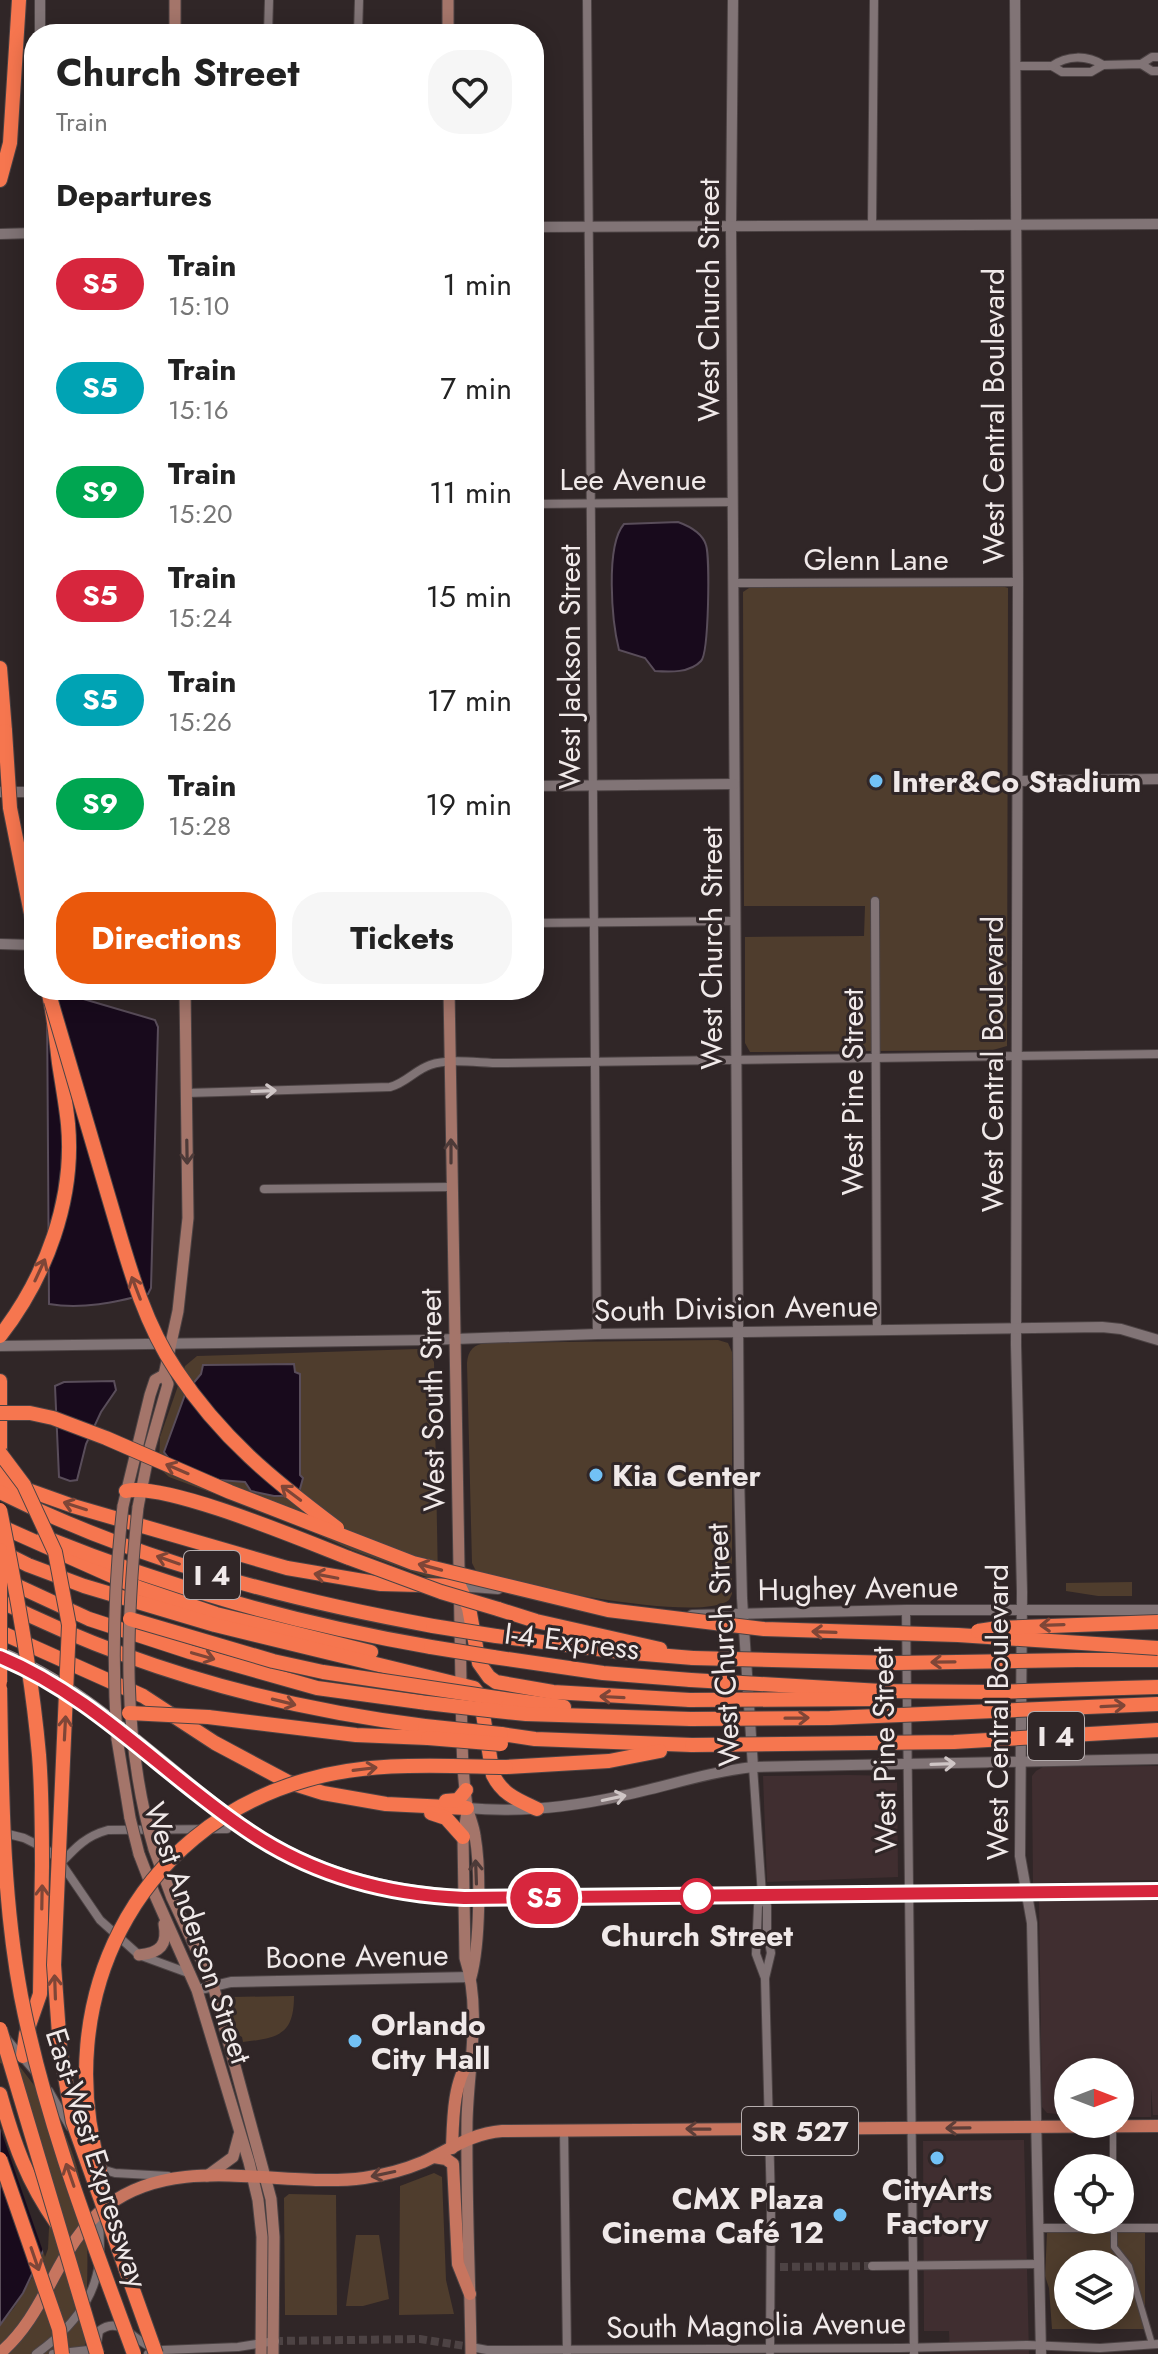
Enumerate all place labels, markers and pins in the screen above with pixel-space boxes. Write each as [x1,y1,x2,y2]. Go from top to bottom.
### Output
place label: Inter&Co Stadium [892,760,1141,803]
marker: Inter&Co Stadium [867,772,885,790]
place label: Kia Center [612,1454,762,1497]
marker: Kia Center [587,1466,605,1484]
marker: Church Street [680,1879,714,1913]
place label: Church Street [601,1914,794,1957]
place label: Orlando City Hall [371,2003,490,2080]
marker: Orlando City Hall [346,2032,364,2050]
marker: CityArts Factory [928,2149,946,2167]
place label: CityArts Factory [882,2168,992,2245]
place label: CMX Plaza Cinema Café 12 [602,2177,824,2254]
marker: CMX Plaza Cinema Café 12 [831,2206,849,2224]

